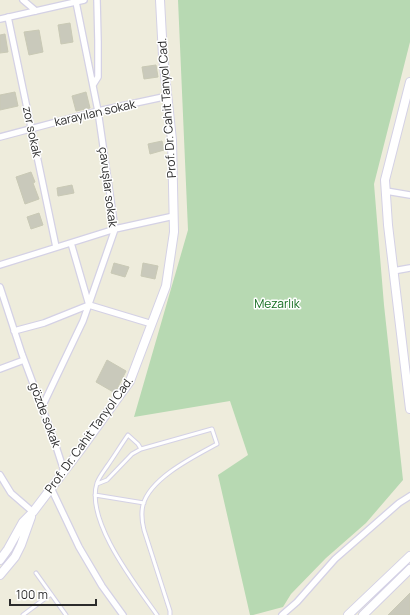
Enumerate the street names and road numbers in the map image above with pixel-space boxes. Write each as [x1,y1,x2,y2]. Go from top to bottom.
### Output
street label: Prof. Dr. Cahit Tanyol Cad. [153,37,180,179]
street label: karayılan sokak [52,95,138,130]
street label: zor sokak [19,105,46,160]
street label: çavuşlar sokak [95,146,122,229]
street label: Prof. Dr. Cahit Tanyol Cad. [40,373,137,497]
street label: gözde sokak [26,380,65,451]

